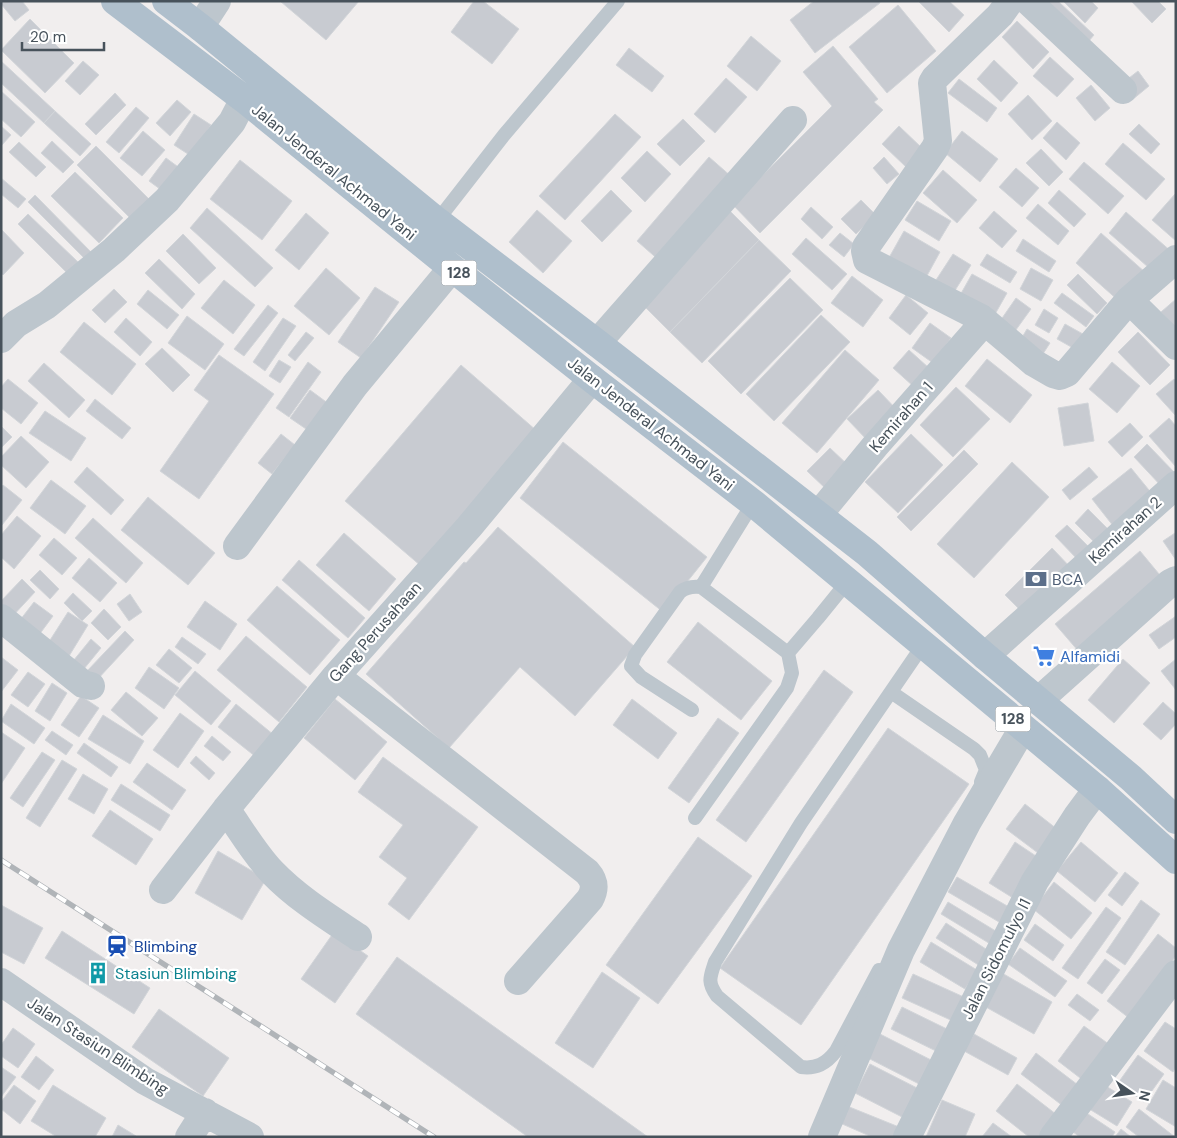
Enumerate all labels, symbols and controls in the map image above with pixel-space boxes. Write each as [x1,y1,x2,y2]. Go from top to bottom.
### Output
scale bar [22,20,105,52]
text: 20 m [30,27,66,47]
street label: Jalan Jenderal Achmad Yani [247,99,421,245]
road number: 128 [442,260,476,286]
street label: Jalan Jenderal Achmad Yani [563,352,739,496]
street label: Kemirahan 1 [865,377,937,457]
street label: Kemirahan 2 [1084,492,1166,568]
bank icon: BCA [1023,566,1049,592]
place label: BCA [1052,569,1084,590]
street label: Gang Perusahaan [324,577,426,687]
supermarket icon: Alfamidi [1031,643,1057,669]
place label: Alfamidi [1060,646,1120,667]
road number: 128 [996,706,1030,732]
street label: Jalan Sidomulyo I1 [957,895,1035,1023]
station icon: Blimbing [104,933,130,959]
place label: Blimbing [134,936,197,957]
building icon: Stasiun Blimbing [85,960,111,986]
place label: Stasiun Blimbing [115,963,237,984]
street label: Jalan Stasiun Blimbing [23,992,173,1100]
north arrow [1107,1068,1157,1118]
text: N [1135,1089,1155,1103]

